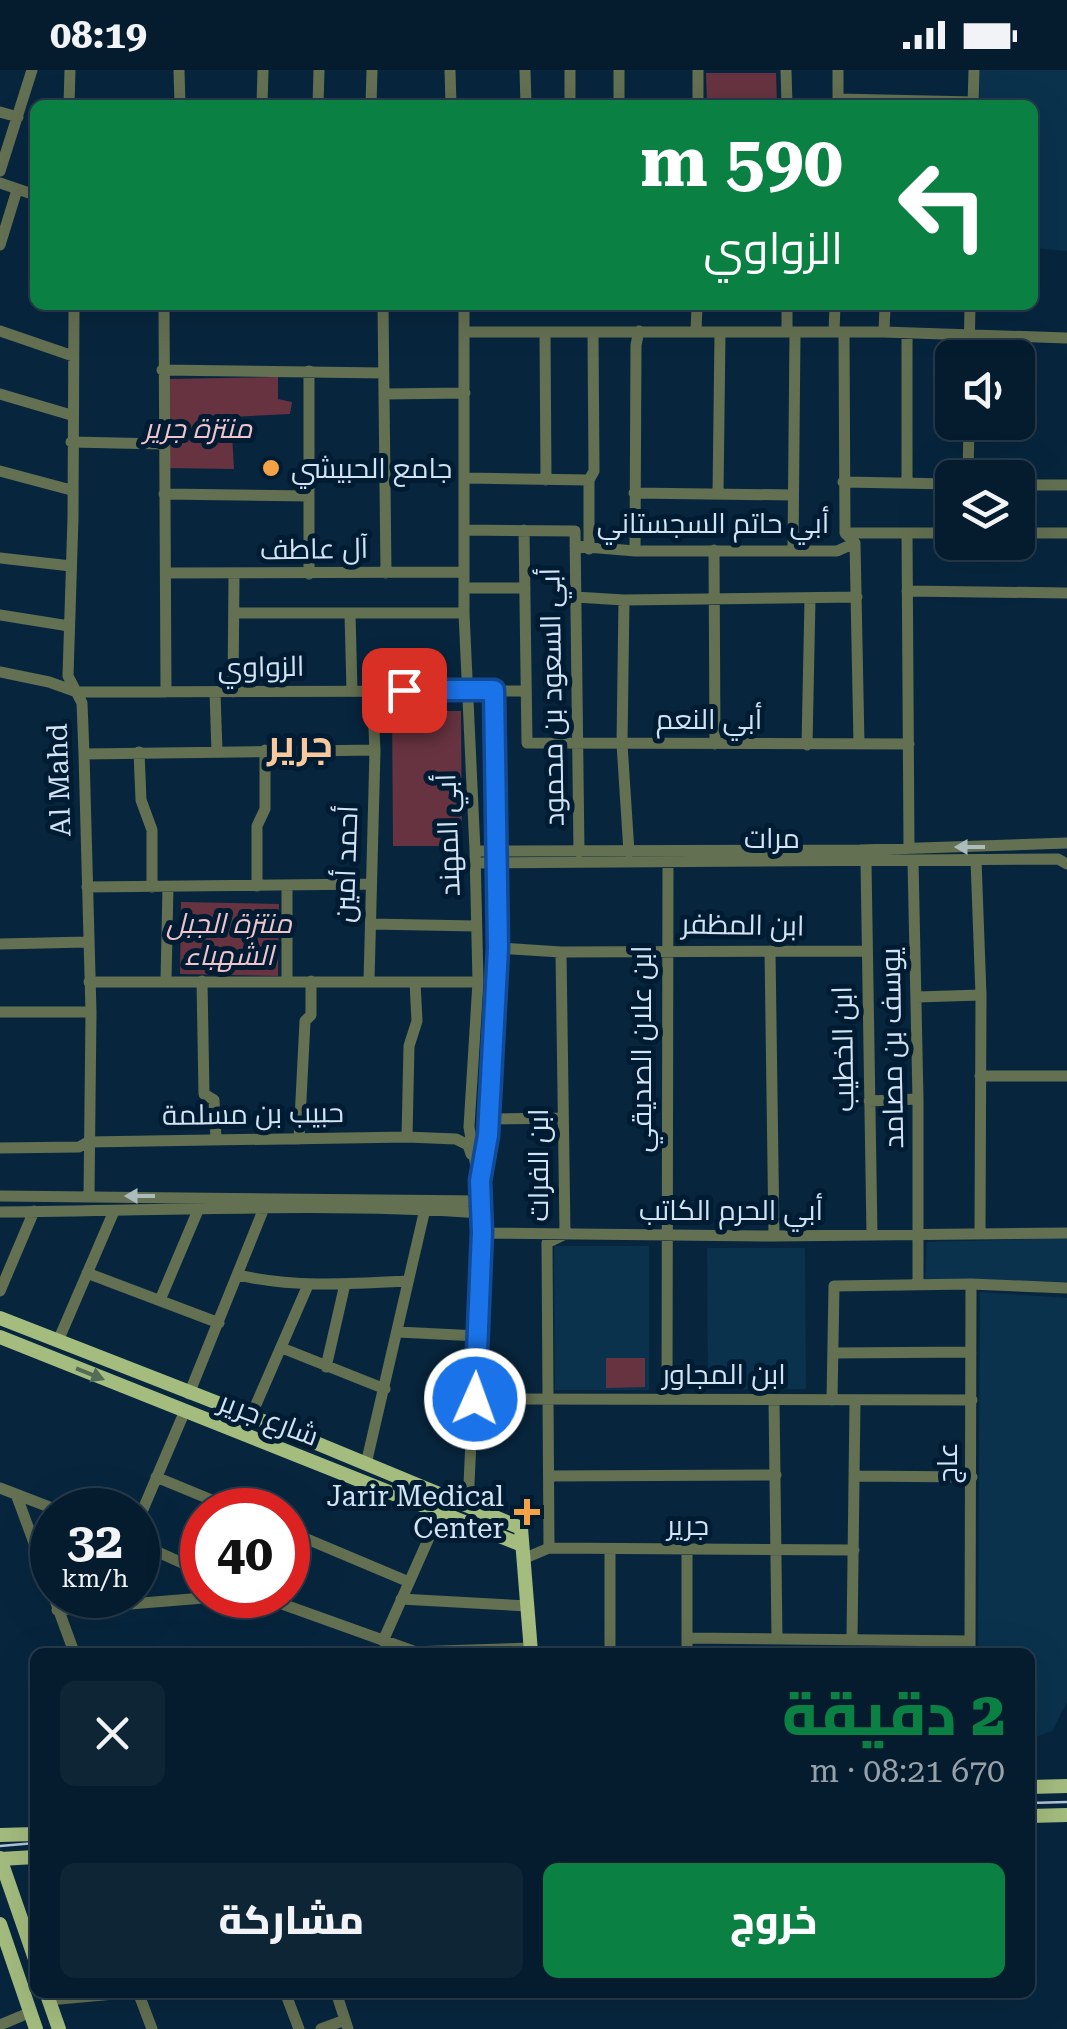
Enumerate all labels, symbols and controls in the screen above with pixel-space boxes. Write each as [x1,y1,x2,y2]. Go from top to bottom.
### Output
text: 08:19 [50,13,147,57]
text: 590 m [640,121,843,203]
icon: left [878,140,1008,270]
text: الزواوي [704,222,843,275]
map controls [935,340,1035,560]
button: sound [935,340,1035,440]
park label: منتزة جرير [141,412,253,445]
place label: جامع الحبيشي [291,452,452,489]
marker: جامع الحبيشي [260,457,282,479]
button: layers [935,460,1035,560]
street label: أبي حاتم السجستاني [597,506,829,545]
street label: آل عاطف [259,532,369,566]
street label: أبي السعود بن محمود [532,567,576,826]
pin [362,648,447,733]
street label: الزواوي [217,650,305,689]
icon: arrive [377,663,432,718]
street label: أبي النعم [656,702,762,741]
district label: جرير [266,722,333,767]
street label: Al Mahd [41,723,77,837]
street label: أبي المهند [428,773,472,897]
street label: أحمد أمين [326,805,365,923]
street label: مرات [744,822,800,855]
one-way arrow [954,839,986,855]
park label: منتزة الجبل الشهباء [166,907,293,972]
street label: ابن المظفر [679,907,805,943]
street label: ابن علان الصديقي [625,946,663,1152]
street label: يوسف بن مصامد [874,947,910,1149]
street label: ابن الخطيب [825,986,861,1112]
street label: حبيب بن مسلمة [162,1096,344,1132]
street label: ابن الفرات [522,1109,555,1221]
one-way arrow [123,1188,155,1204]
street label: أبي الحرم الكاتب [639,1193,823,1232]
position arrow [423,1347,527,1451]
street label: ابن المجاور [660,1358,786,1391]
one-way arrow [75,1366,105,1382]
street label: شارع جرير [212,1384,323,1455]
street label: عاج [931,1442,966,1484]
place label: Jarir Medical Center [326,1480,504,1545]
speed limit sign: 40 [180,1488,310,1618]
marker: Jarir Medical Center [514,1499,540,1525]
street label: جرير [665,1509,709,1542]
text: 32 [67,1512,123,1570]
text: km/h [62,1564,128,1593]
text: 2 دقيقة [782,1679,1005,1750]
button: close [60,1681,165,1786]
text: 670 m · 08:21 [810,1752,1005,1790]
button: مشاركة [60,1863,523,1978]
button: خروج [543,1863,1005,1978]

